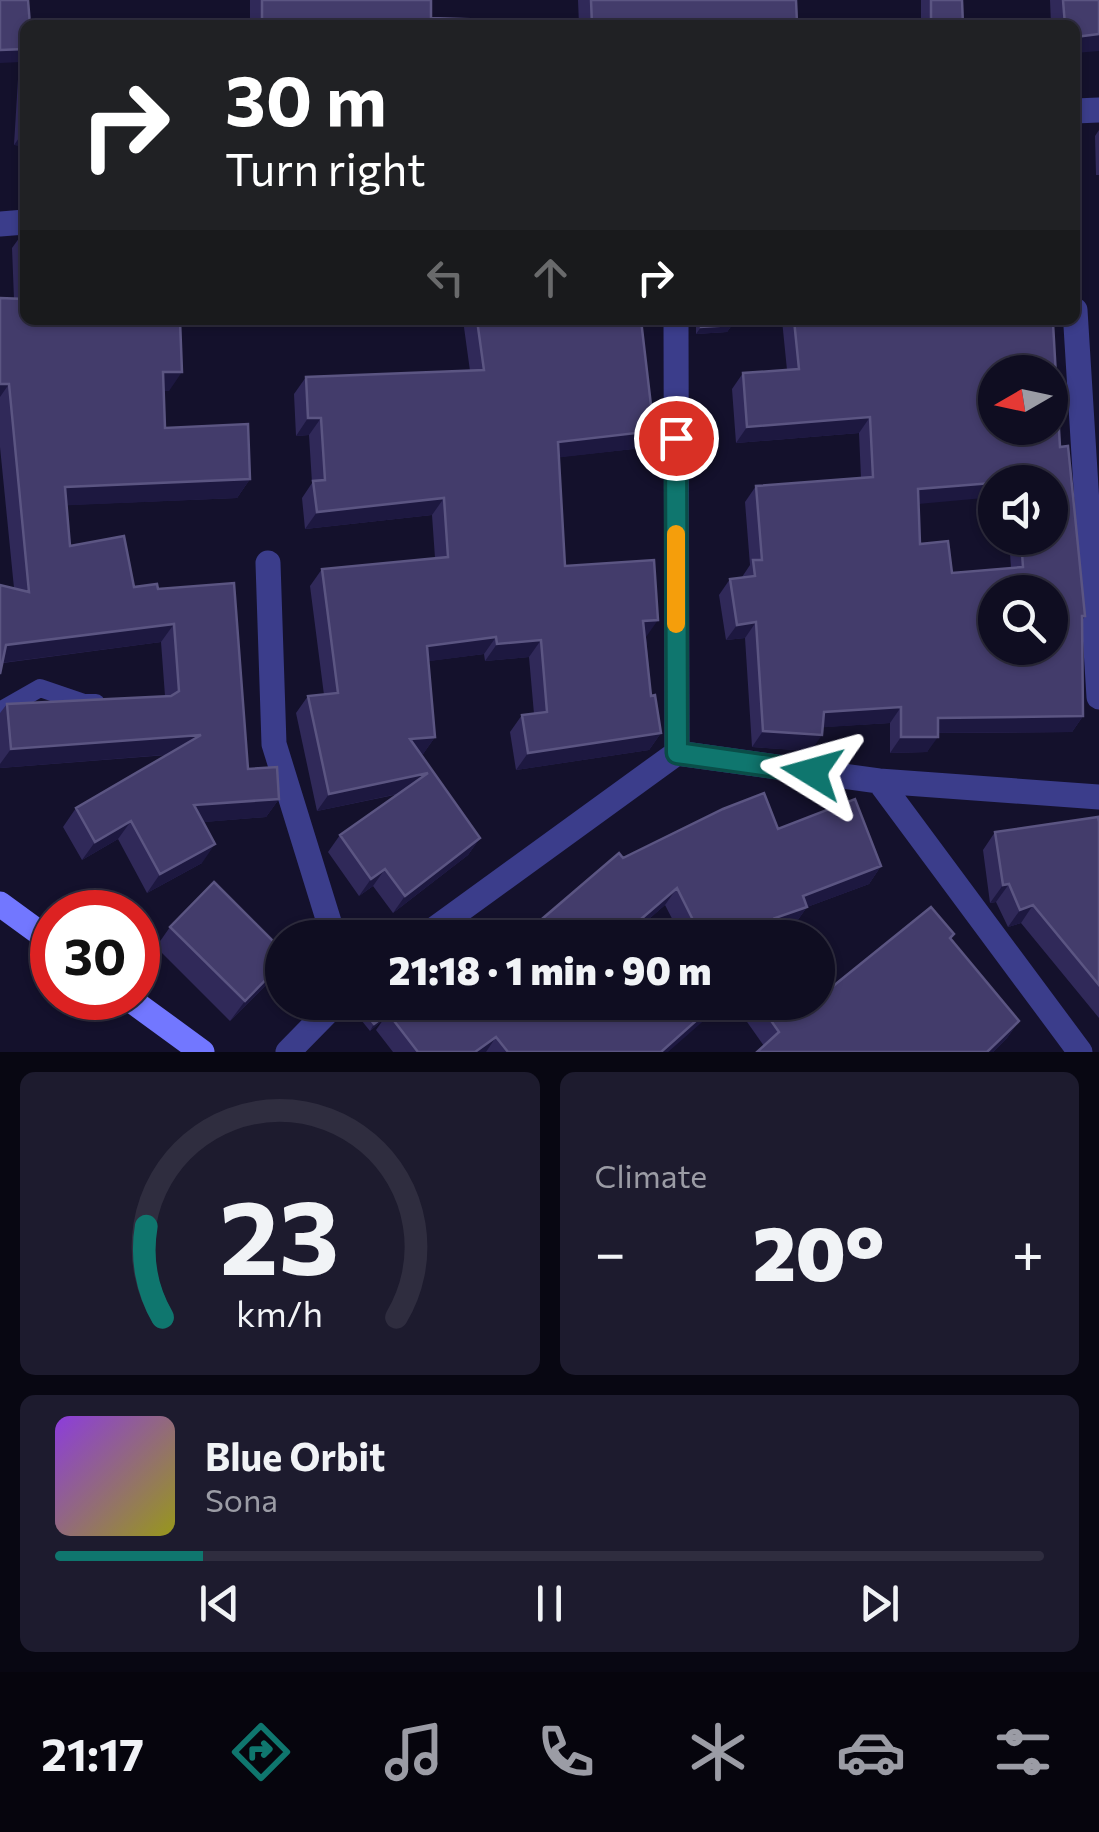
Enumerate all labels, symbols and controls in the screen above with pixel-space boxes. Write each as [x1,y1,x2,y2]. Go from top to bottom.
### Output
text: 30 m [225,55,387,140]
icon: right [60,60,190,190]
text: Turn right [225,140,426,195]
icon: left [418,250,473,305]
icon: ahead [523,250,578,305]
icon: right [628,250,683,305]
north arrow [978,355,1068,445]
map controls [978,355,1068,665]
pin [634,396,719,481]
icon: arrive [649,411,704,466]
button: sound [978,465,1068,555]
button: search [978,575,1068,665]
position arrow [760,720,864,824]
speed limit sign: 30 [30,890,160,1020]
text: 21:18 · 1 min · 90 m [389,946,711,993]
text: Climate [595,1155,707,1195]
text: 23 [220,1169,340,1296]
text: 20° [753,1205,885,1296]
text: − [595,1217,626,1284]
text: + [1012,1217,1044,1284]
text: km/h [236,1291,323,1334]
text: Blue Orbit [205,1432,385,1479]
text: Sona [205,1479,278,1519]
icon: previous [192,1576,247,1631]
icon: pause [522,1576,577,1631]
icon: next [852,1576,907,1631]
icon: directions [226,1717,296,1787]
icon: music [379,1717,449,1787]
icon: phone [531,1717,601,1787]
icon: climate [683,1717,753,1787]
icon: car [836,1717,906,1787]
icon: filters [988,1717,1058,1787]
text: 21:17 [41,1725,144,1780]

